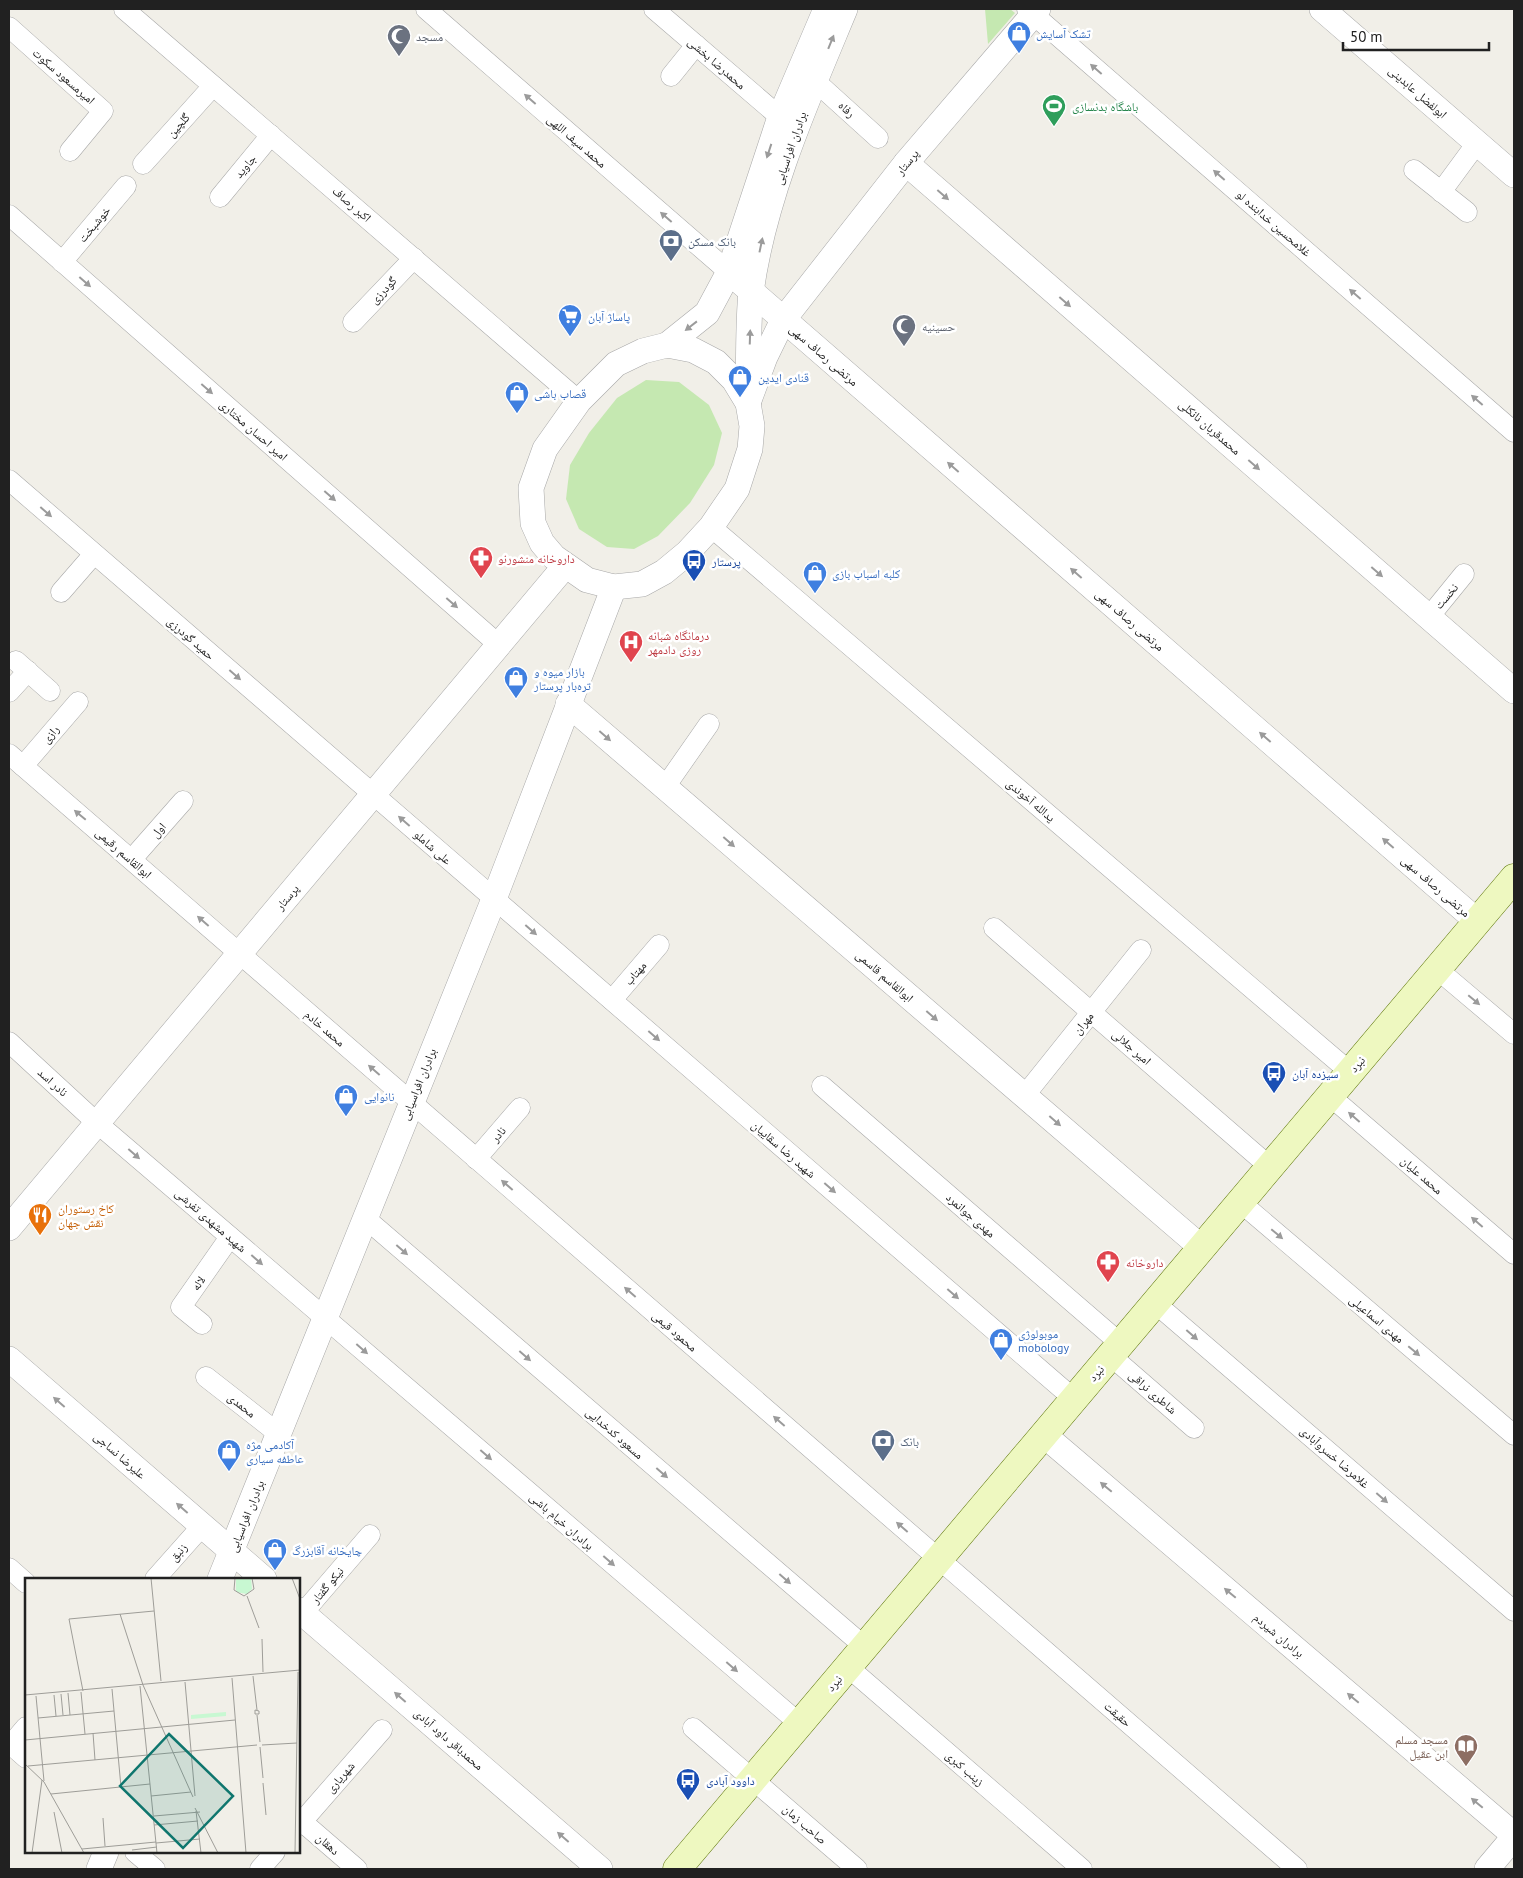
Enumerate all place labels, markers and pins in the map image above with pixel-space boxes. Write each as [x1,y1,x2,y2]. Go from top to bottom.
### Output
shop icon: تشک آسایش [1006,20,1032,54]
mosque icon: مسجد [386,23,412,57]
place label: تشک آسایش [1036,26,1091,41]
place label: مسجد [416,29,443,44]
sports icon: باشگاه بدنسازی [1041,93,1067,127]
place label: باشگاه بدنسازی [1072,99,1138,114]
bank icon: بانک مسکن [658,228,684,262]
place label: بانک مسکن [688,234,736,249]
supermarket icon: پاساژ آبان [557,303,583,337]
place label: پاساژ آبان [588,309,631,324]
mosque icon: حسینیه [891,313,917,347]
place label: حسینیه [922,319,956,334]
shop icon: قنادی ایدین [727,364,753,398]
place label: قنادی ایدین [758,370,809,385]
shop icon: قصاب باشی [504,380,530,414]
place label: قصاب باشی [534,386,586,401]
pharmacy icon: داروخانه منشورنو [468,545,494,579]
bus stop icon: پرستار [681,548,707,582]
place label: داروخانه منشورنو [498,551,575,566]
place label: پرستار [711,554,741,569]
shop icon: کلبه اسباب بازی [802,560,828,594]
place label: کلبه اسباب بازی [832,566,900,581]
place label: درمانگاه شبانه روزی دادمهر [647,628,709,657]
hospital icon: درمانگاه شبانه روزی دادمهر [618,629,644,663]
place label: بازار میوه و تره‌بار پرستار [533,664,591,693]
shop icon: بازار میوه و تره‌بار پرستار [503,665,529,699]
bus stop icon: سیزده آبان [1261,1060,1287,1094]
place label: سیزده آبان [1292,1066,1338,1081]
shop icon: نانوایی [333,1083,359,1117]
place label: نانوایی [364,1089,394,1104]
place label: کاخ رستوران نقش جهان [58,1201,114,1230]
restaurant icon: کاخ رستوران نقش جهان [27,1202,53,1236]
pharmacy icon: داروخانه [1095,1249,1121,1283]
place label: داروخانه [1126,1255,1163,1270]
place label: موبولوژی mobology [1018,1326,1069,1355]
shop icon: موبولوژی mobology [988,1327,1014,1361]
bank icon: بانک [870,1428,896,1462]
place label: بانک [900,1434,919,1449]
place label: آکادمی مژه عاطفه سیاری [246,1437,304,1466]
shop icon: آکادمی مژه عاطفه سیاری [216,1438,242,1472]
shop icon: چایخانه آقابزرگ [262,1537,288,1571]
place label: چایخانه آقابزرگ [292,1543,362,1558]
place label: مسجد مسلم ابن عقیل [1395,1732,1448,1761]
library icon: مسجد مسلم ابن عقیل [1453,1733,1479,1767]
bus stop icon: داوود آبادی [675,1767,701,1801]
place label: داوود آبادی [706,1773,755,1788]

